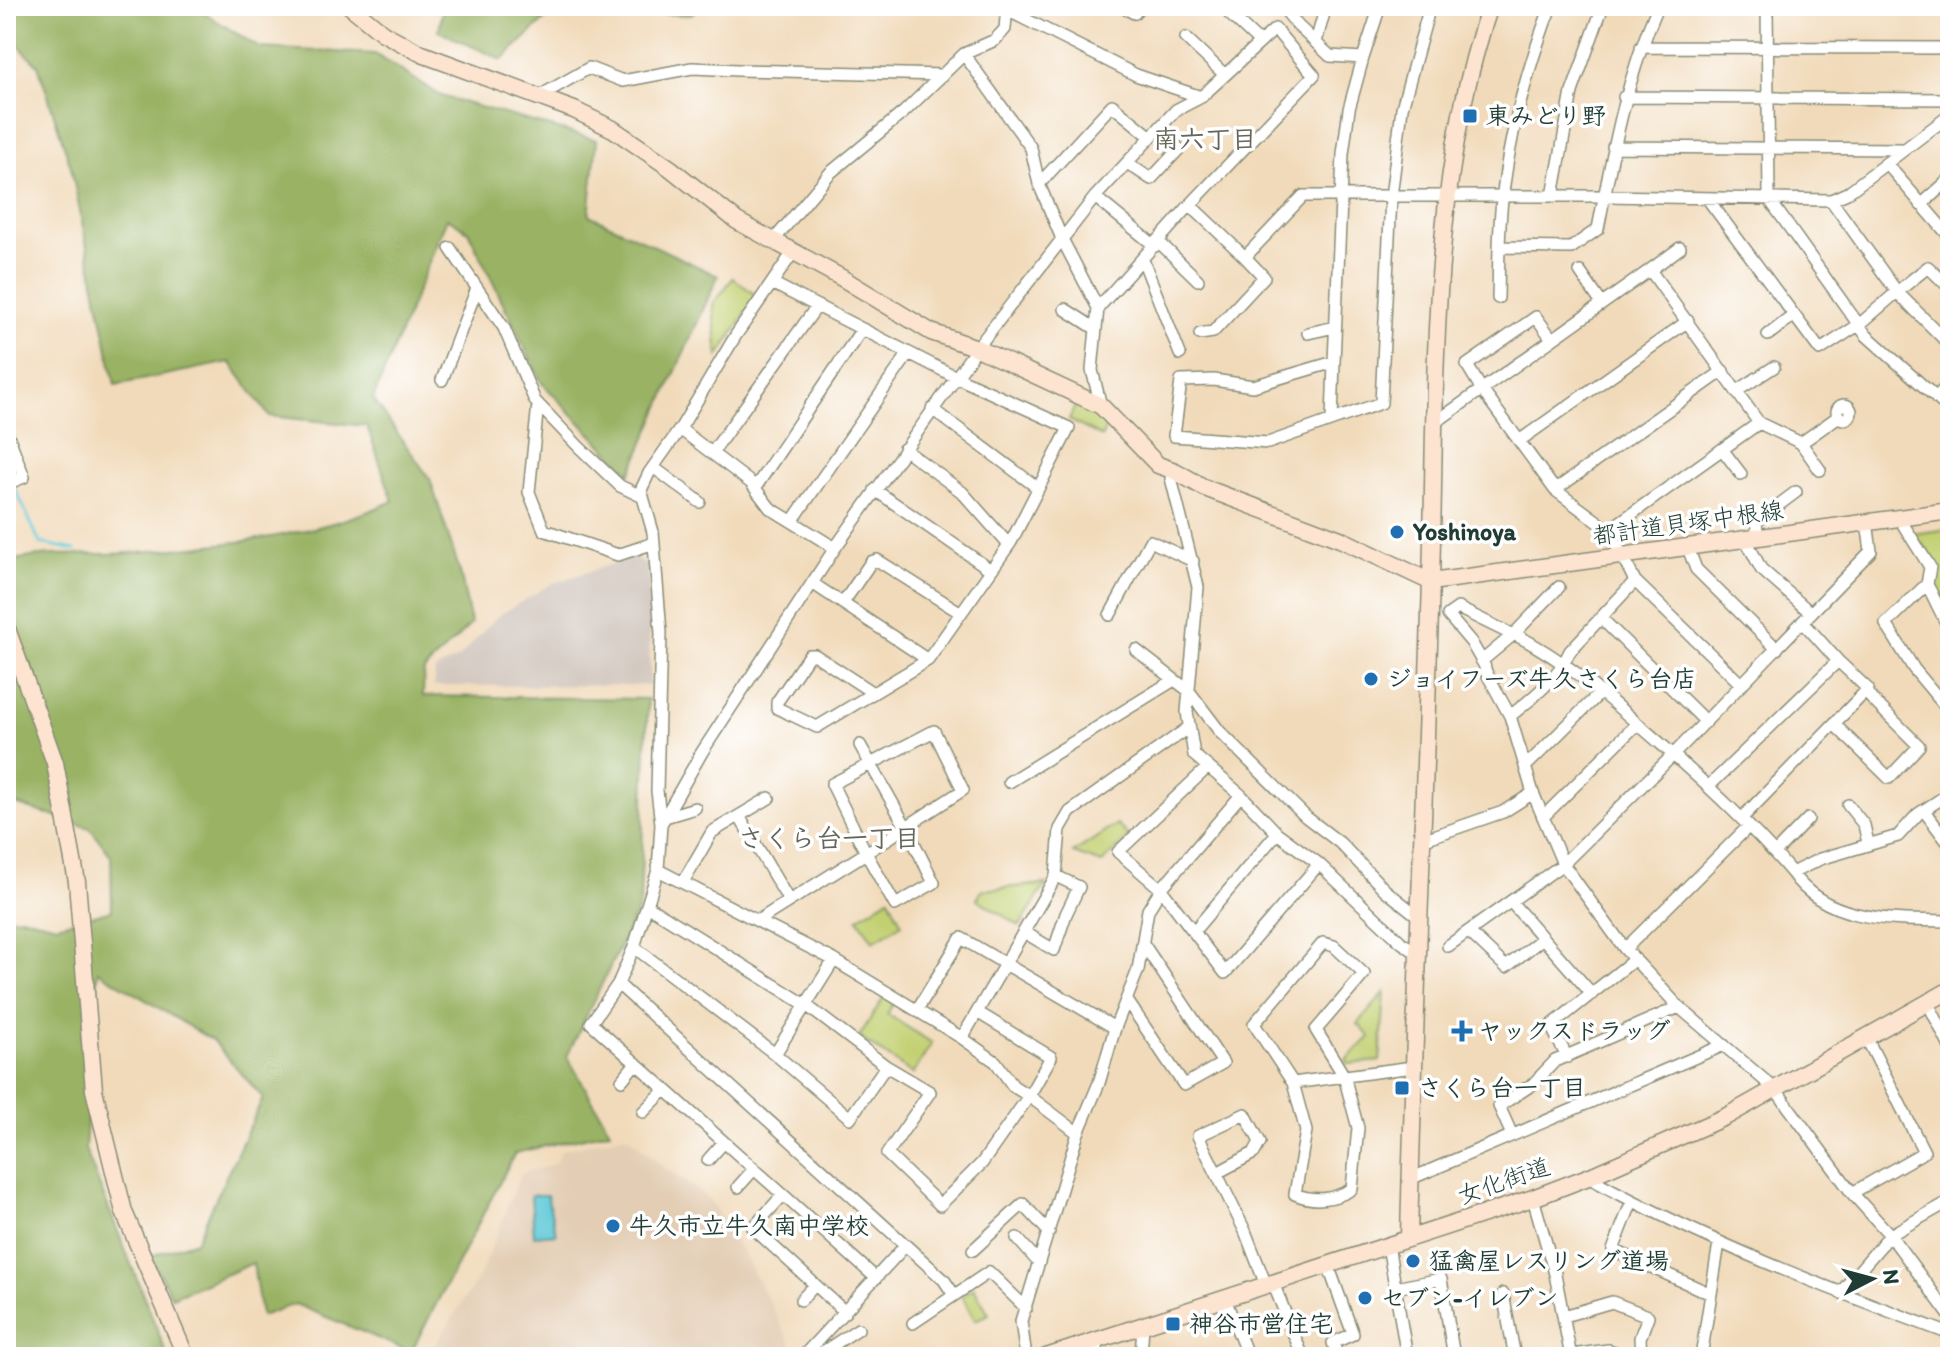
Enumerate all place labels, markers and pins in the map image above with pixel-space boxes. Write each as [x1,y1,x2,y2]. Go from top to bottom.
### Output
place label: 東みどり野 [1486,101,1606,130]
marker: 東みどり野 [1461,107,1479,125]
place label: Yoshinoya [1412,517,1516,547]
marker: Yoshinoya [1388,523,1406,541]
place label: ジョイフーズ牛久さくら台店 [1387,664,1697,693]
marker: ジョイフーズ牛久さくら台店 [1362,670,1380,688]
place label: ヤックスドラッグ [1478,1016,1670,1045]
marker: ヤックスドラッグ [1453,1022,1471,1040]
place label: さくら台一丁目 [1418,1073,1586,1102]
marker: さくら台一丁目 [1393,1079,1411,1097]
place label: 牛久市立牛久南中学校 [629,1211,869,1240]
marker: 牛久市立牛久南中学校 [604,1217,622,1235]
place label: 猛禽屋レスリング道場 [1429,1246,1669,1275]
marker: 猛禽屋レスリング道場 [1404,1252,1422,1270]
place label: セブン-イレブン [1381,1283,1559,1312]
marker: セブン-イレブン [1356,1289,1374,1307]
place label: 神谷市営住宅 [1189,1309,1333,1338]
marker: 神谷市営住宅 [1164,1315,1182,1333]

